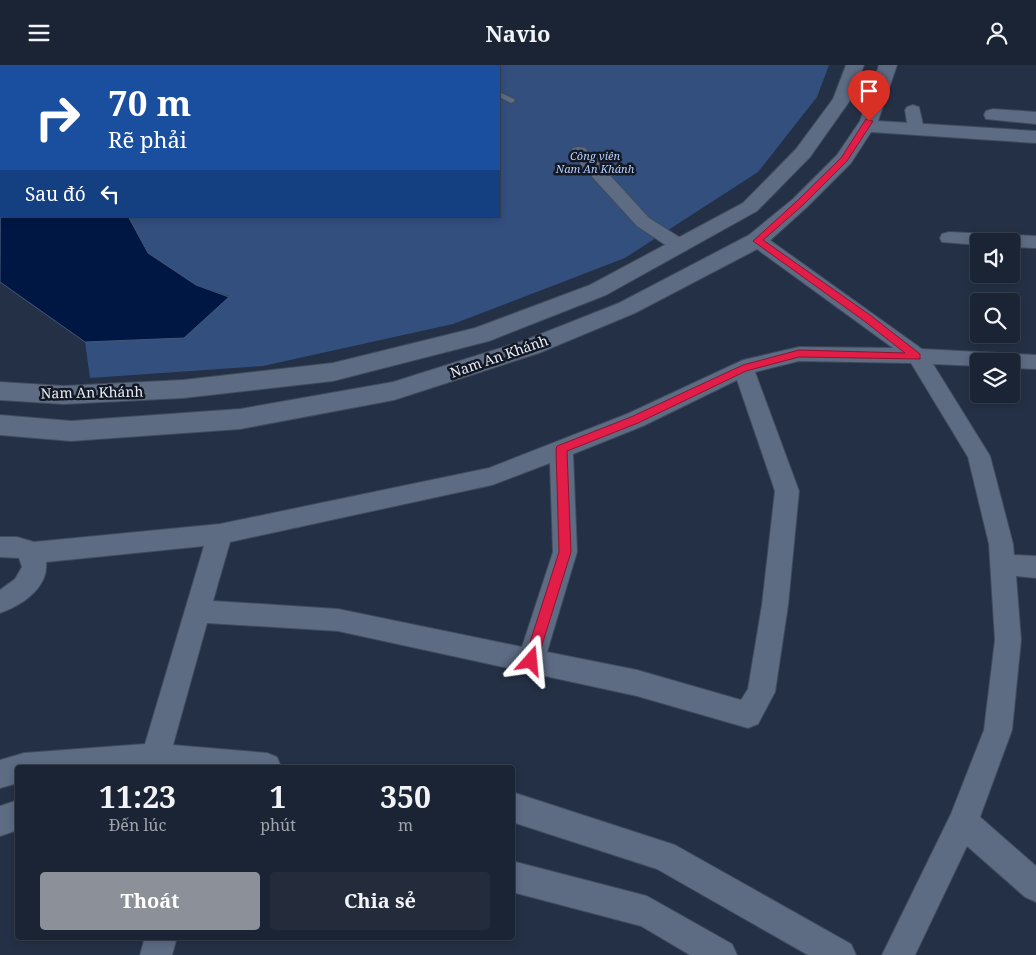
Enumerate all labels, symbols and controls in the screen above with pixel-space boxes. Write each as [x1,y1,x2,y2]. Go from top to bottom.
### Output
text: Navio [485,18,551,48]
icon: menu [25,19,53,47]
icon: person [983,19,1011,47]
pin [848,70,890,121]
icon: arrive [855,77,883,105]
text: 70 m [108,79,191,126]
icon: right [25,85,90,150]
text: Rẽ phải [108,124,187,154]
park label: Công viên Nam An Khánh [555,148,635,176]
icon: left [96,180,124,208]
text: Sau đó [25,181,86,207]
map controls [970,233,1020,403]
button: sound [970,233,1020,283]
button: search [970,293,1020,343]
street label: Nam An Khánh [447,330,551,382]
button: layers [970,353,1020,403]
street label: Nam An Khánh [41,382,143,402]
position arrow [504,634,556,686]
text: 11:23 [99,776,176,817]
text: 1 [270,776,287,817]
text: 350 [380,776,431,817]
text: Đến lúc [109,814,166,836]
text: phút [260,814,296,836]
text: m [398,814,413,836]
button: Thoát [40,872,260,930]
button: Chia sẻ [270,872,490,930]

